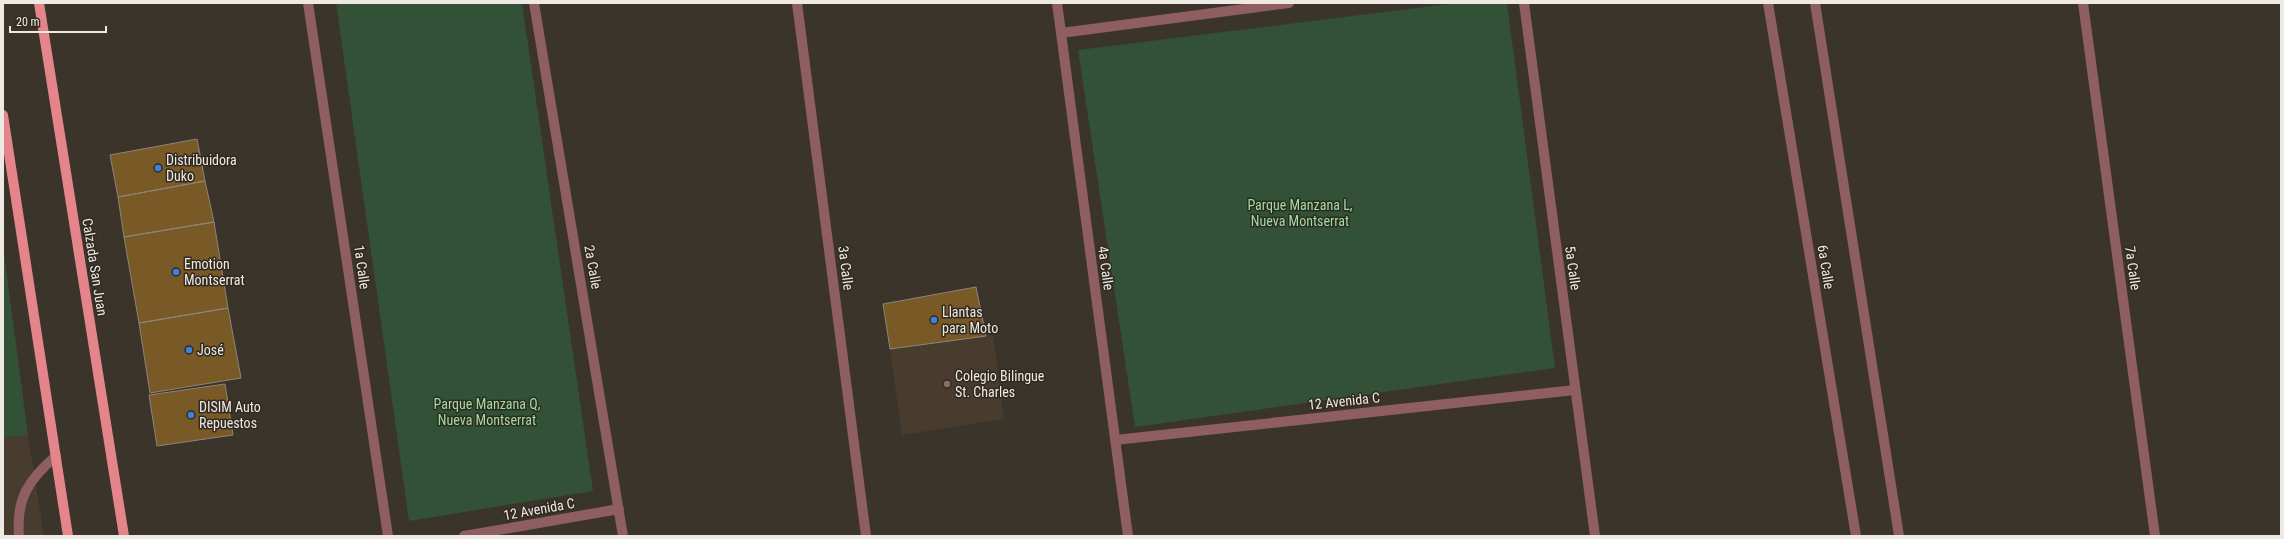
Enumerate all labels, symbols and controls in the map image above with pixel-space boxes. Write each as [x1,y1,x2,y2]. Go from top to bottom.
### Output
scale bar [10,8,106,34]
text: 20 m [16,15,40,29]
place label: Distribuidora Duko [166,152,237,184]
marker: Distribuidora Duko [153,163,163,173]
park label: Parque Manzana L, Nueva Montserrat [1247,197,1353,229]
street label: Calzada San Juan [79,217,111,317]
street label: 1a Calle [351,244,373,291]
street label: 2a Calle [581,244,605,291]
street label: 6a Calle [1815,244,1837,291]
street label: 3a Calle [835,245,857,291]
street label: 4a Calle [1095,245,1117,292]
street label: 5a Calle [1562,245,1584,292]
street label: 7a Calle [2122,245,2144,292]
place label: Emotion Montserrat [184,256,245,288]
marker: Emotion Montserrat [171,267,181,277]
place label: Llantas para Moto [942,304,998,336]
marker: Llantas para Moto [929,315,939,325]
place label: José [197,342,224,358]
marker: José [184,345,194,355]
place label: Colegio Bilingue St. Charles [955,368,1045,400]
marker: Colegio Bilingue St. Charles [942,379,952,389]
street label: 12 Avenida C [1307,389,1381,413]
park label: Parque Manzana Q, Nueva Montserrat [434,396,541,428]
place label: DISIM Auto Repuestos [199,399,261,431]
marker: DISIM Auto Repuestos [186,410,196,420]
street label: 12 Avenida C [502,495,576,523]

